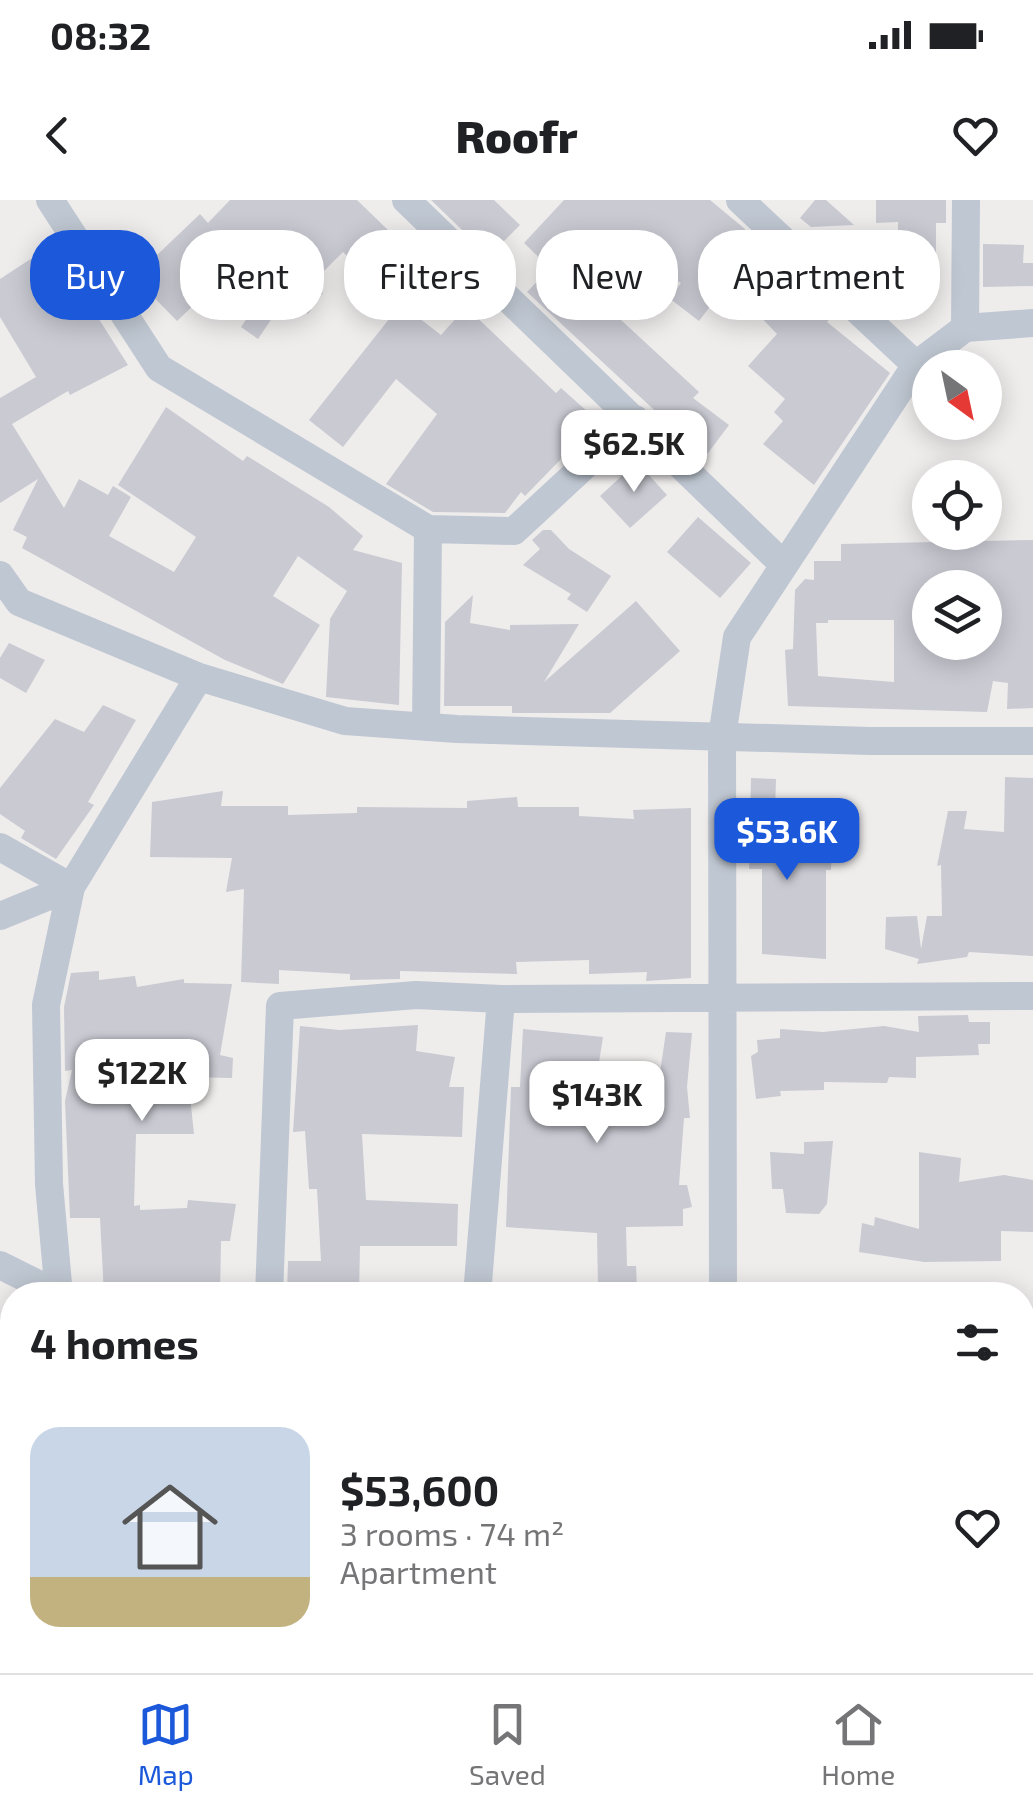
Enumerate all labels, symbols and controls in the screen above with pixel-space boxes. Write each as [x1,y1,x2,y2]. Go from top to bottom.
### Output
text: 08:32 [50,12,151,58]
icon: back [30,108,85,163]
text: Roofr [455,108,578,162]
icon: heart [948,108,1003,163]
chip: Buy [30,230,160,320]
chip: Rent [180,230,324,320]
chip: Filters [344,230,516,320]
chip: New [536,230,678,320]
chip: Apartment [698,230,940,320]
north arrow [912,350,1002,440]
map controls [912,350,1002,660]
pin: $62.5K [553,410,715,495]
text: $62.5K [583,423,685,461]
button: locate [912,460,1002,550]
button: layers [912,570,1002,660]
pin: $53.6K [706,798,868,883]
text: $53.6K [736,811,838,849]
pin: $122K [72,1039,212,1124]
text: $122K [97,1052,187,1090]
pin: $143K [527,1061,667,1146]
text: $143K [551,1074,643,1112]
icon: filters [950,1315,1005,1370]
text: 4 homes [30,1317,199,1367]
text: $53,600 [340,1464,499,1514]
icon: home [110,1467,230,1587]
icon: heart [950,1500,1005,1555]
text: 3 rooms · 74 m² [340,1514,564,1552]
text: Apartment [340,1552,497,1590]
tab: Map [138,1697,194,1791]
tab: Saved [469,1697,546,1791]
tab: Home [821,1697,895,1791]

